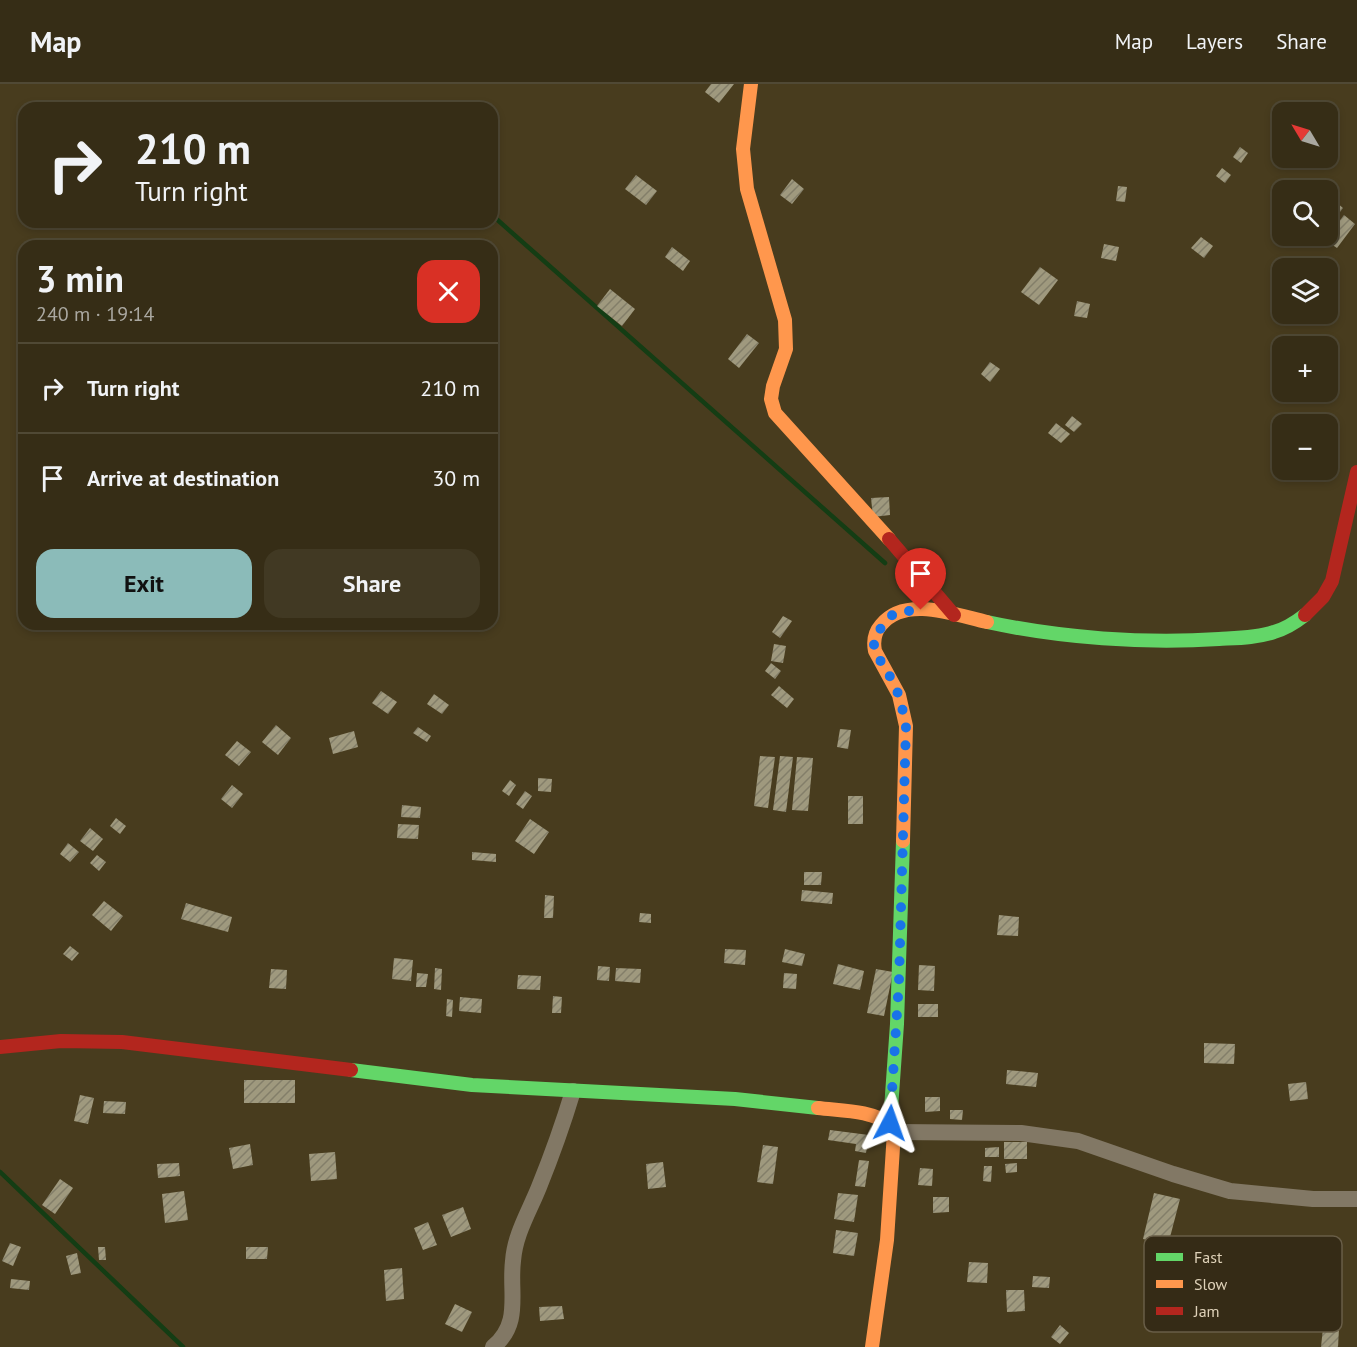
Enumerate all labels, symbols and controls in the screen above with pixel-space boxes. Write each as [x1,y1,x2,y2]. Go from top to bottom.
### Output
text: Map [30,23,81,60]
text: Map [1115,28,1153,55]
text: Layers [1186,28,1243,55]
text: Share [1276,28,1327,55]
north arrow [1272,102,1338,168]
map controls [1272,102,1338,480]
text: 210 m [135,121,251,176]
icon: right [36,126,114,204]
text: Turn right [135,174,248,208]
button: search [1272,180,1338,246]
text: 3 min [36,255,124,302]
button: layers [1272,258,1338,324]
button: close [417,260,480,323]
text: 240 m · 19:14 [36,301,154,327]
button: + [1272,336,1338,402]
icon: right [36,372,69,405]
text: Turn right [87,374,179,402]
text: 210 m [420,374,480,402]
button: − [1272,414,1338,480]
icon: arrive [36,462,69,495]
text: Arrive at destination [87,464,279,492]
text: 30 m [432,464,480,492]
pin [895,548,946,610]
button: Exit [36,549,252,618]
button: Share [264,549,480,618]
icon: arrive [904,557,937,590]
position arrow [858,1091,922,1155]
legend [1144,1236,1342,1332]
text: Fast [1194,1247,1223,1267]
text: Slow [1194,1274,1228,1294]
text: Jam [1193,1301,1220,1321]

